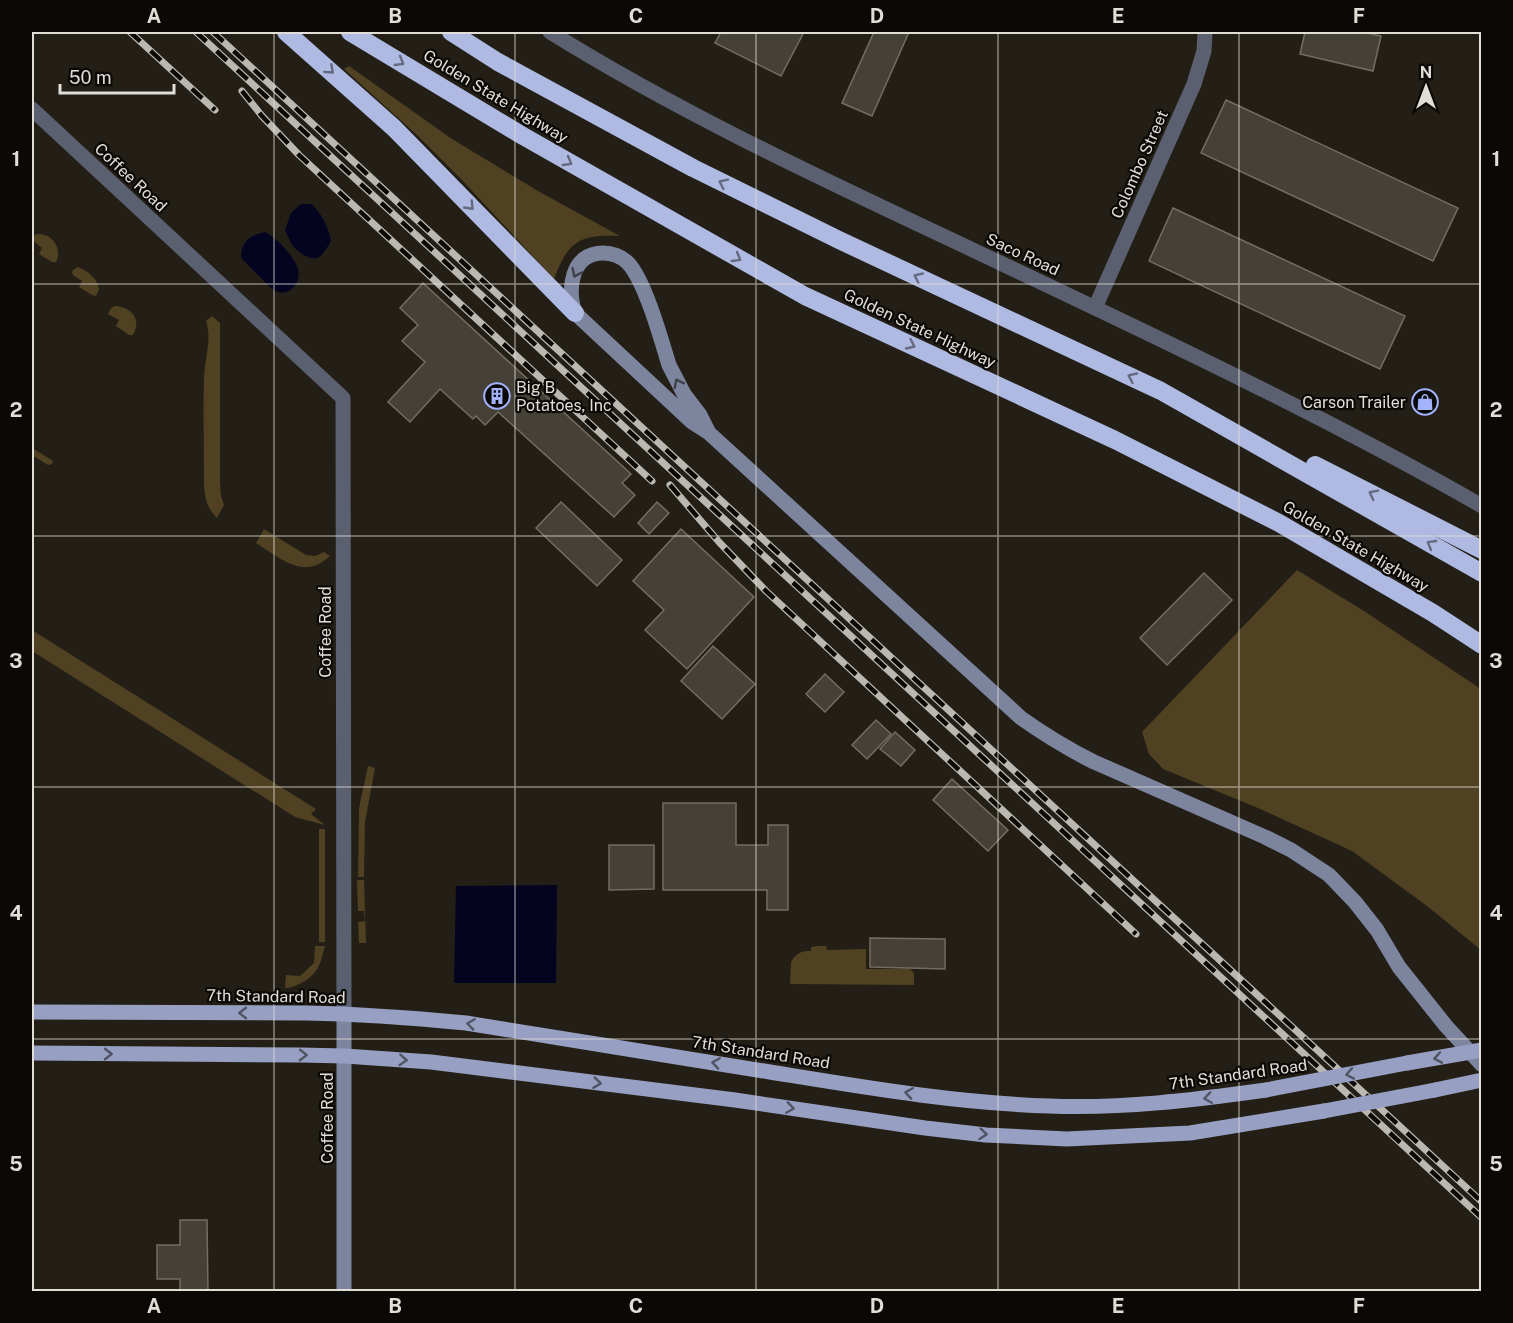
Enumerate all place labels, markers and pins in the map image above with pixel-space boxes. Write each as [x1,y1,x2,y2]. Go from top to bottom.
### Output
place label: Big B Potatoes, Inc [516,378,612,415]
building icon: Big B Potatoes, Inc [482,381,512,411]
shop icon: Carson Trailer [1410,387,1440,417]
place label: Carson Trailer [1302,393,1406,412]

